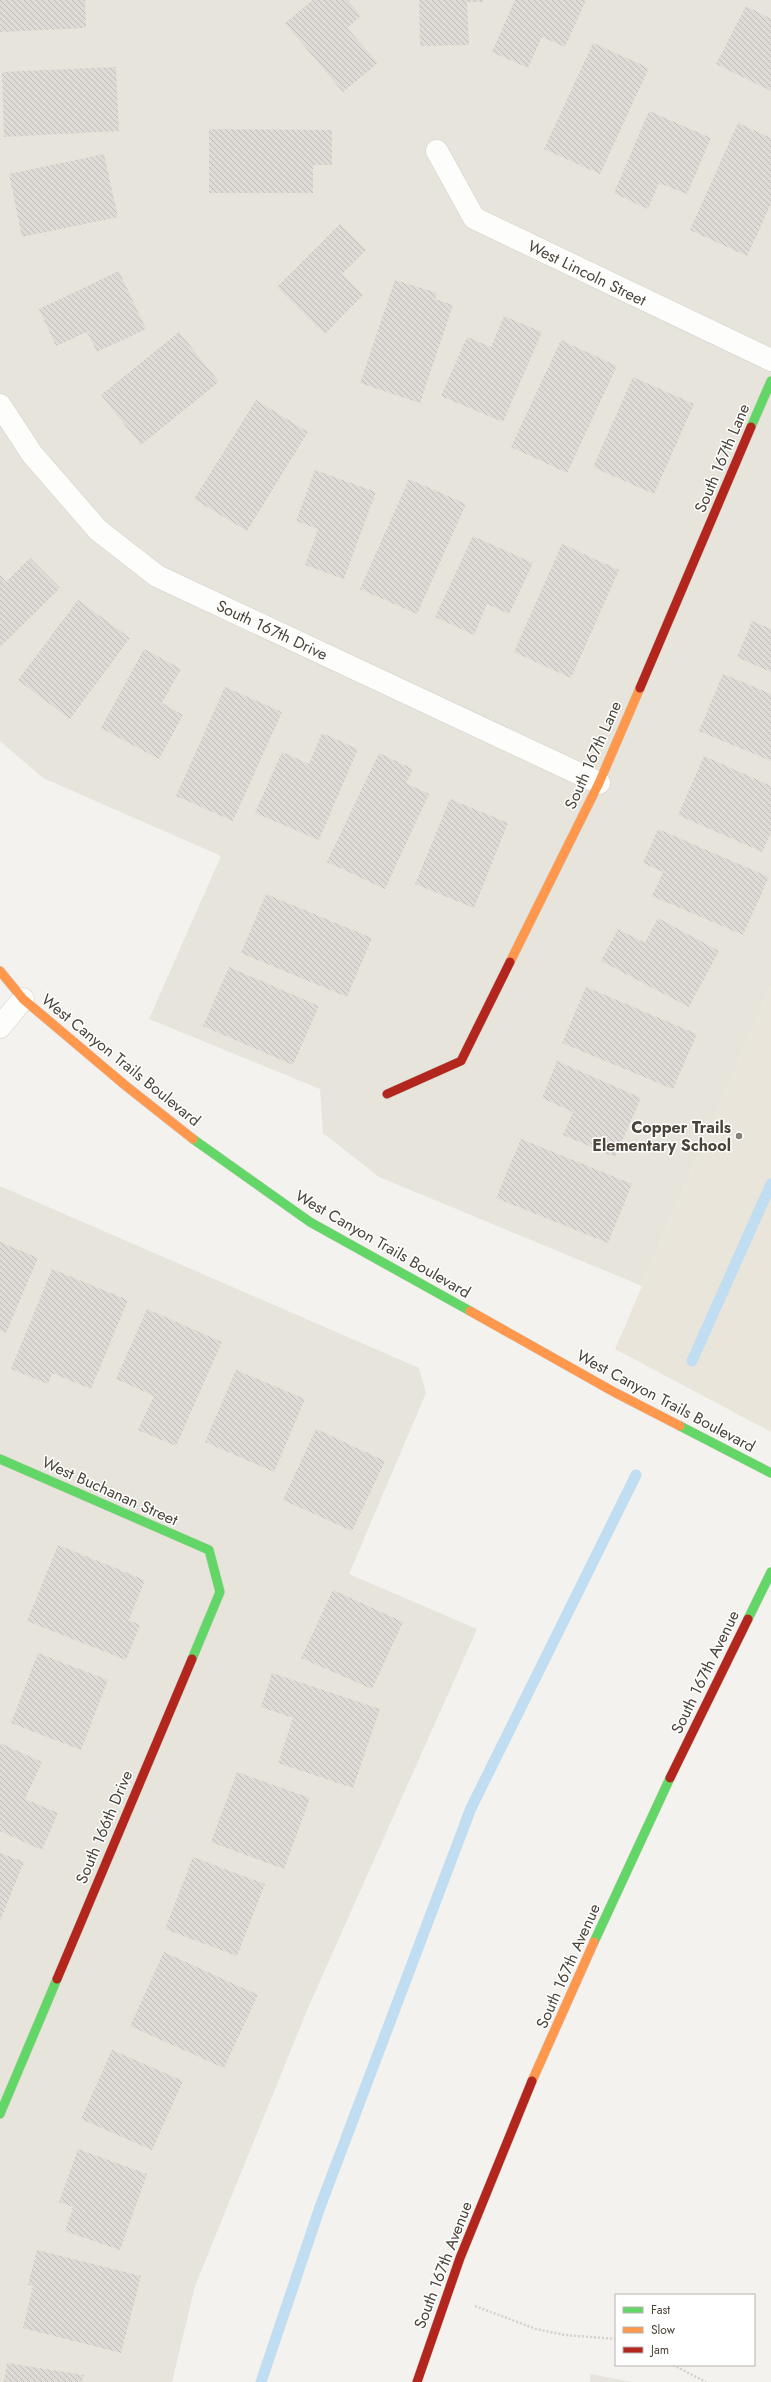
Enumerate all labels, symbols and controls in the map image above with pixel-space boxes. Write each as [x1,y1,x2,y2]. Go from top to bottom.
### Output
street label: West Lincoln Street [524,234,650,312]
street label: South 167th Lane [689,400,755,516]
street label: South 167th Drive [213,594,331,666]
street label: South 167th Lane [559,697,627,813]
street label: West Canyon Trails Boulevard [36,988,206,1132]
place label: Copper Trails Elementary School [592,1116,731,1157]
marker: Copper Trails Elementary School [734,1131,744,1141]
street label: West Canyon Trails Boulevard [291,1184,475,1304]
street label: West Canyon Trails Boulevard [573,1344,759,1458]
street label: West Buchanan Street [38,1451,182,1531]
street label: South 167th Avenue [665,1606,745,1738]
street label: South 166th Drive [70,1767,138,1887]
street label: South 167th Avenue [530,1900,606,2032]
street label: South 167th Avenue [408,2198,478,2332]
legend [615,2294,755,2366]
text: Fast [651,2301,670,2319]
text: Slow [651,2321,676,2339]
text: Jam [649,2341,669,2359]

